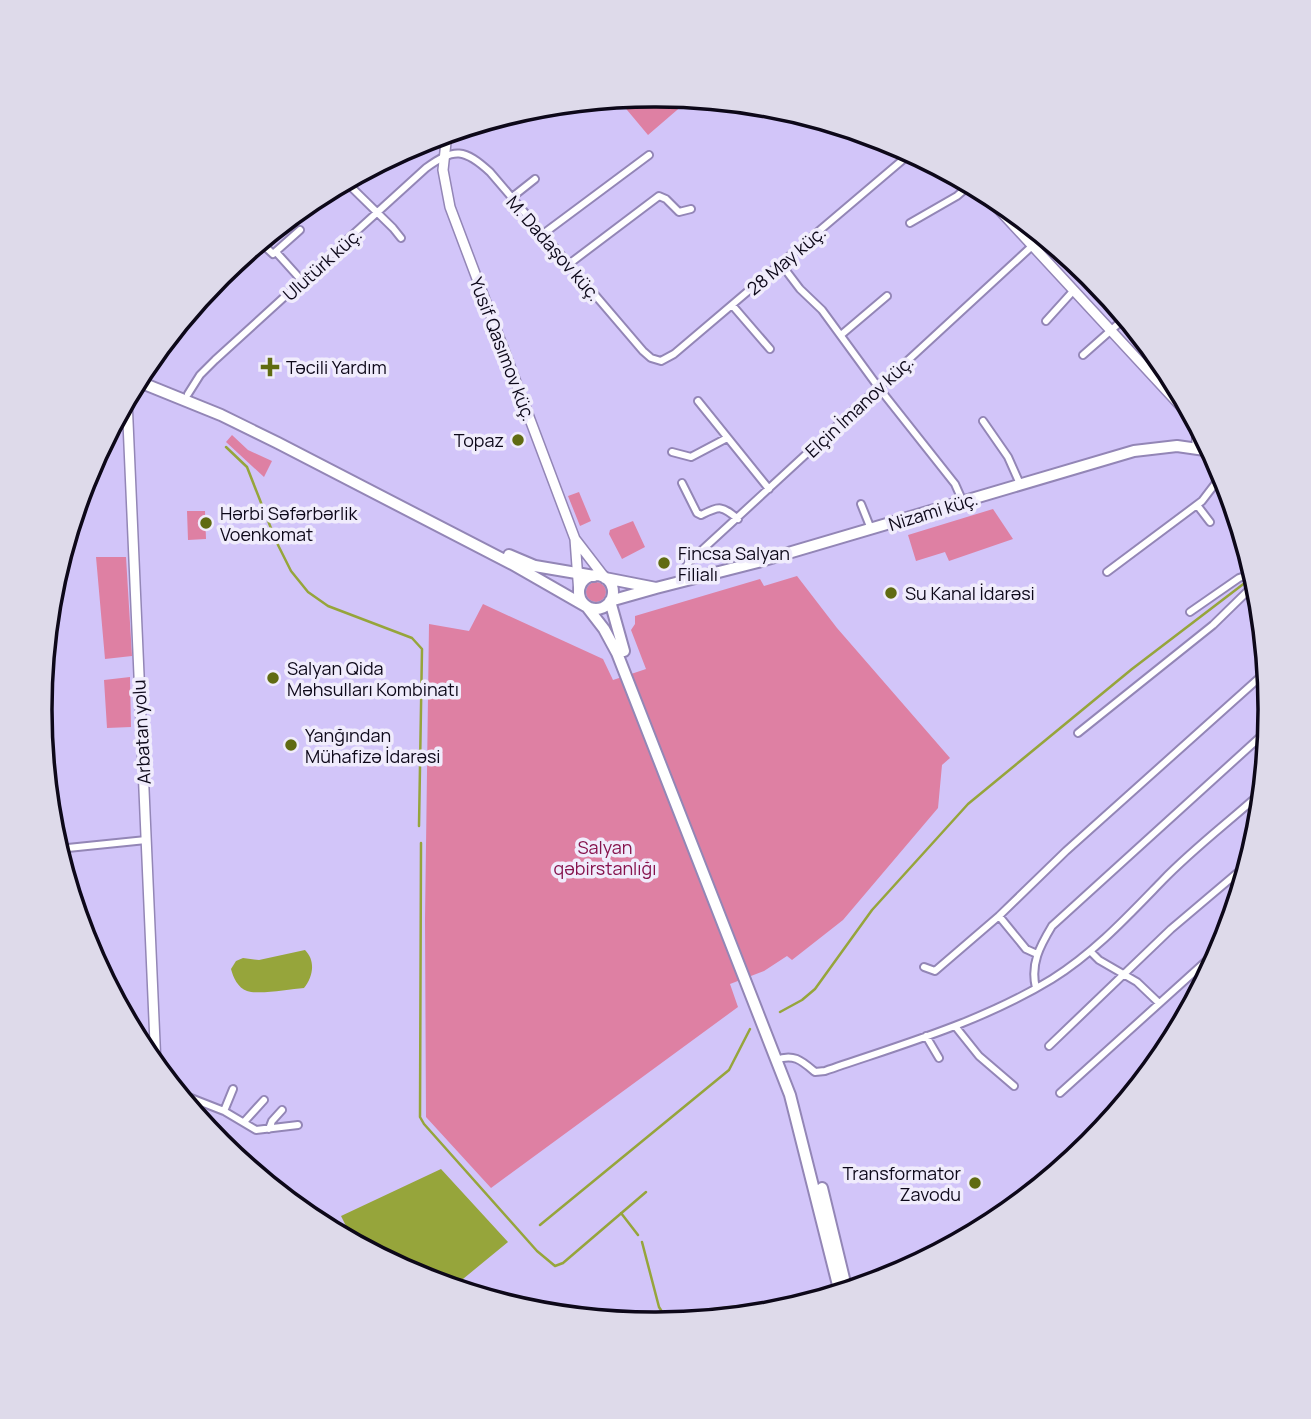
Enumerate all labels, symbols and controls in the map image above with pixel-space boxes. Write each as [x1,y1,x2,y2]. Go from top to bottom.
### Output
street label: M. Dadaşov küç. [502,190,606,306]
street label: 28 May küç. [742,220,830,300]
street label: Ulutürk küç. [277,222,367,306]
street label: Yusif Qasımov küç. [465,274,541,424]
street label: Elçin İmanov küç. [800,350,918,462]
place label: Təcili Yardım [286,355,387,379]
marker: Təcili Yardım [260,357,280,377]
place label: Topaz [454,428,504,452]
marker: Topaz [510,432,526,448]
street label: Nizami küç. [885,486,981,536]
place label: Hərbi Səfərbərlik Voenkomat [220,501,359,546]
marker: Hərbi Səfərbərlik Voenkomat [198,515,214,531]
place label: Fincsa Salyan Filialı [678,541,790,586]
marker: Fincsa Salyan Filialı [656,555,672,571]
place label: Su Kanal İdarəsi [905,581,1035,605]
marker: Su Kanal İdarəsi [883,585,899,601]
place label: Salyan Qida Məhsulları Kombinatı [287,656,459,701]
marker: Salyan Qida Məhsulları Kombinatı [265,670,281,686]
street label: Arbatan yolu [126,679,156,785]
place label: Yanğından Mühafizə İdarəsi [305,723,441,768]
marker: Yanğından Mühafizə İdarəsi [283,737,299,753]
park label: Salyan qəbirstanlığı [554,835,656,880]
place label: Transformator Zavodu [842,1161,962,1206]
marker: Transformator Zavodu [967,1175,983,1191]

